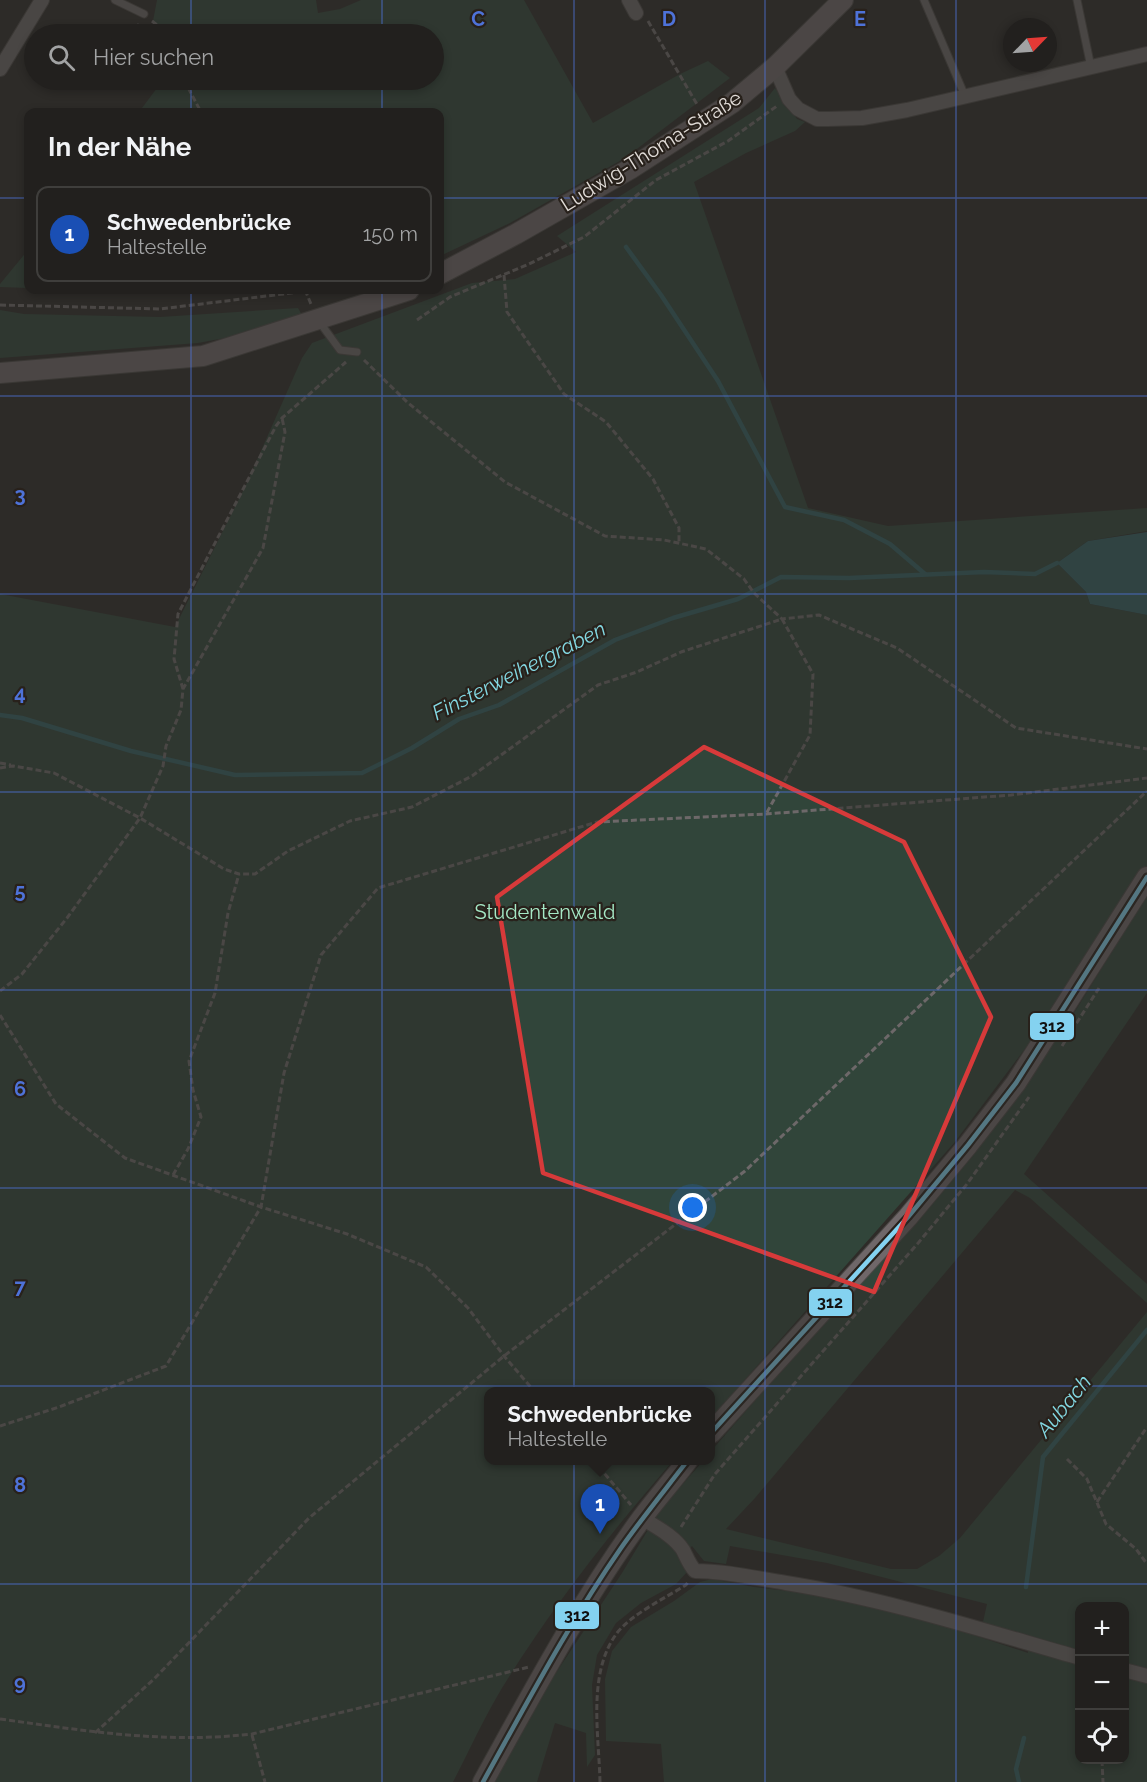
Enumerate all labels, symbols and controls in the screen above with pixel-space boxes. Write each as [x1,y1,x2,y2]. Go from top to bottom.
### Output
text: C [471,7,485,31]
text: D [662,7,676,31]
text: E [854,7,866,31]
north arrow [1003,18,1057,72]
search box [24,24,444,90]
icon: search [45,41,78,74]
text: Hier suchen [93,44,214,70]
street label: Ludwig-Thoma-Straße [556,85,746,217]
text: In der Nähe [48,132,191,162]
text: Schwedenbrücke [107,209,291,235]
text: 1 [65,222,74,246]
text: 150 m [363,222,418,246]
text: Haltestelle [107,235,207,259]
text: 3 [14,483,26,507]
water label: Finsterweihergraben [428,616,610,725]
text: 4 [14,681,26,705]
text: 5 [14,879,26,903]
park label: Studentenwald [475,900,615,924]
line badge: 312 [1029,1012,1075,1041]
text: 312 [1039,1017,1065,1036]
text: 6 [14,1077,26,1101]
your location [678,1193,707,1222]
text: 7 [14,1275,26,1299]
line badge: 312 [808,1288,853,1317]
text: 312 [817,1293,843,1312]
water label: Aubach [1030,1369,1096,1443]
popup [484,1387,715,1465]
text: Schwedenbrücke [507,1401,692,1427]
text: Haltestelle [507,1427,607,1451]
text: 8 [14,1473,26,1497]
pin: 1 [580,1484,620,1534]
line badge: 312 [554,1601,600,1630]
map controls [1075,1602,1129,1764]
button: + [1075,1602,1129,1656]
text: 312 [564,1606,590,1625]
button: − [1075,1656,1129,1710]
text: 9 [14,1671,26,1695]
button: locate [1075,1710,1129,1764]

